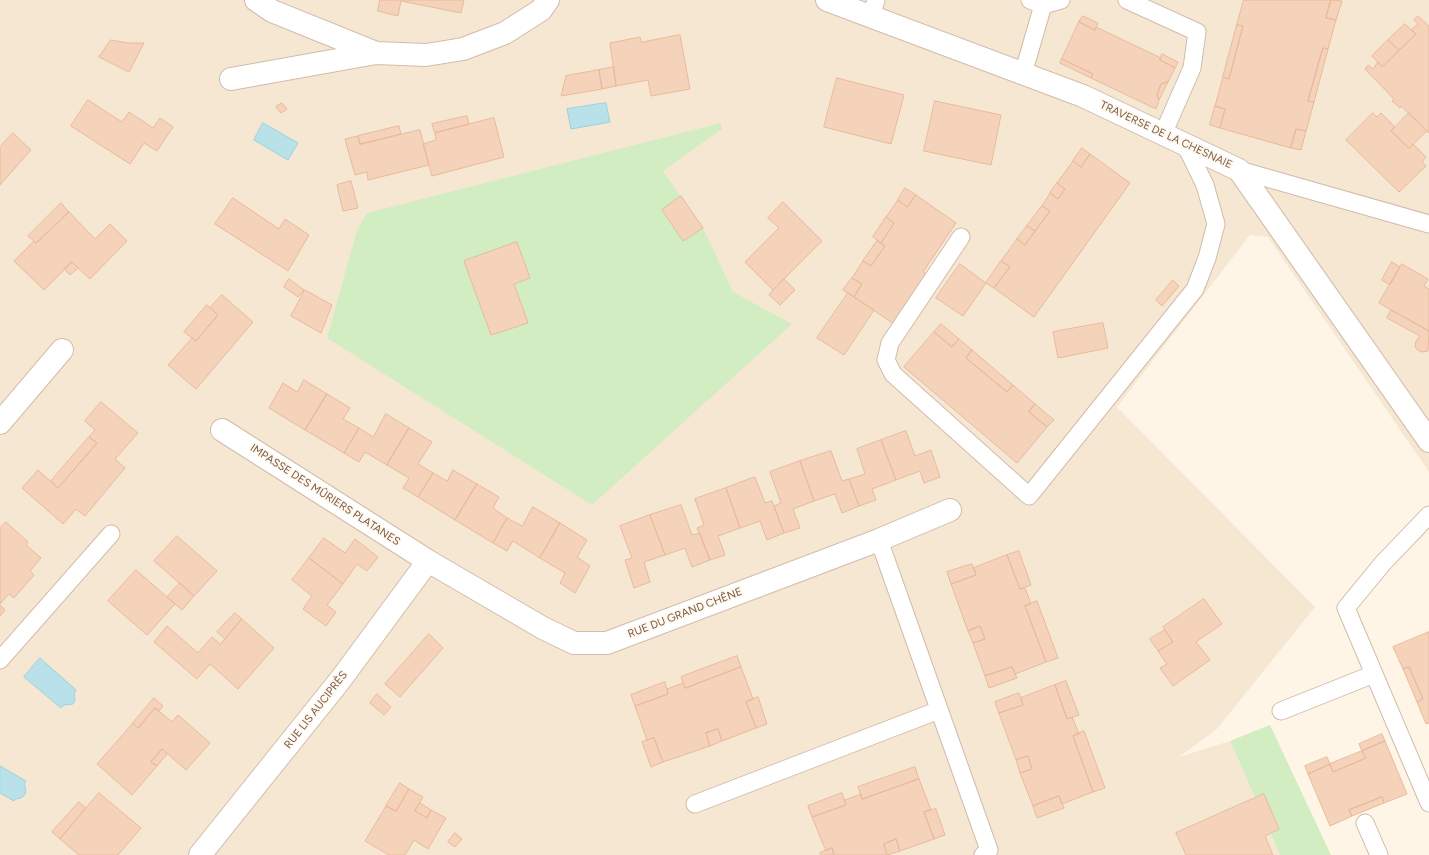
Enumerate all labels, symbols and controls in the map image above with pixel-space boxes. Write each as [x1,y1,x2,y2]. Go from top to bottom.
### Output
street label: TRAVERSE DE LA CHESNAIE [1098,98,1234,172]
street label: IMPASSE DES MÛRIERS PLATANES [248,441,402,549]
street label: RUE DU GRAND CHÊNE [626,585,744,641]
street label: RUE LIS AUCIPRÈS [282,669,350,751]

